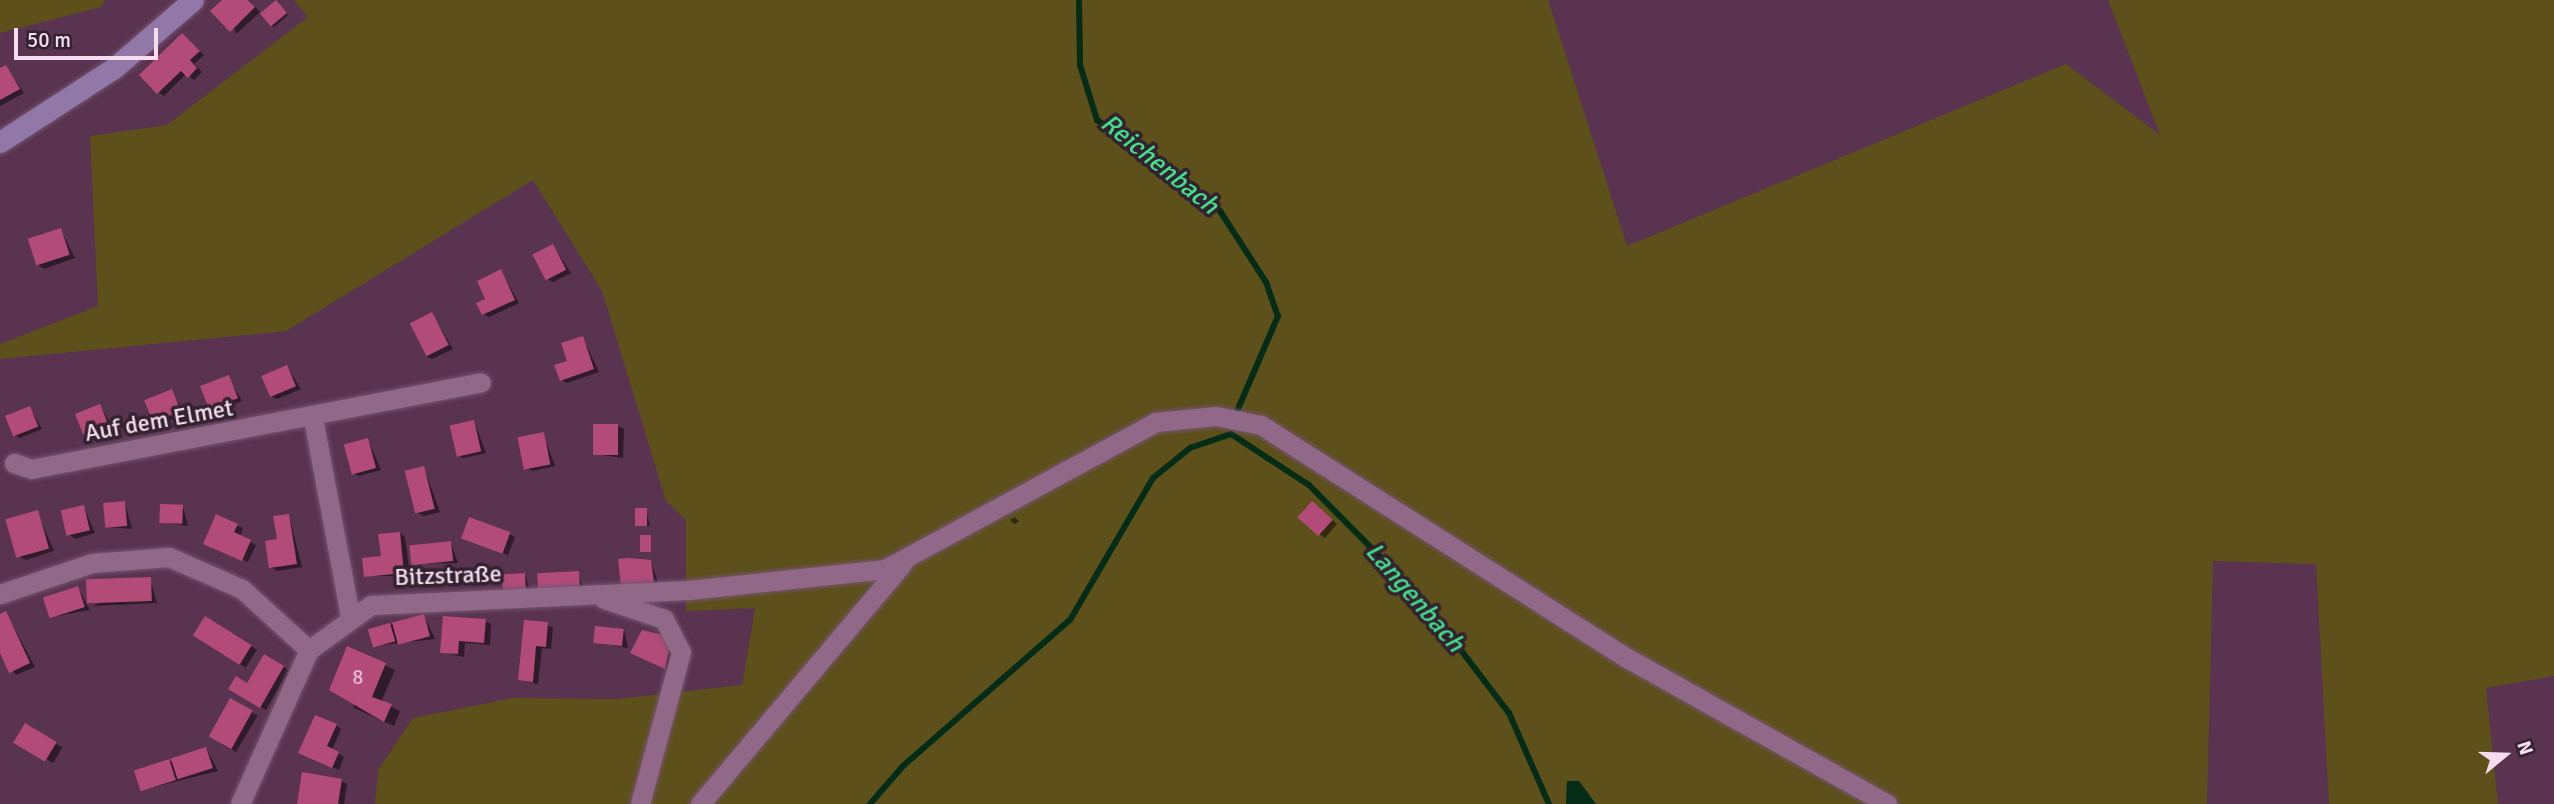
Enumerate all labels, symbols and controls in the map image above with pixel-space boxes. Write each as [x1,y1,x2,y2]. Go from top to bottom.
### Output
scale bar [18,14,161,58]
text: 50 m [27,27,71,53]
water label: Reichenbach [1094,108,1224,222]
street label: Auf dem Elmet [83,394,235,448]
water label: Langenbach [1358,537,1470,659]
street label: Bitzstraße [394,560,502,592]
house number: 8 [352,664,364,690]
north arrow [2470,720,2540,790]
text: N [2511,738,2538,758]

